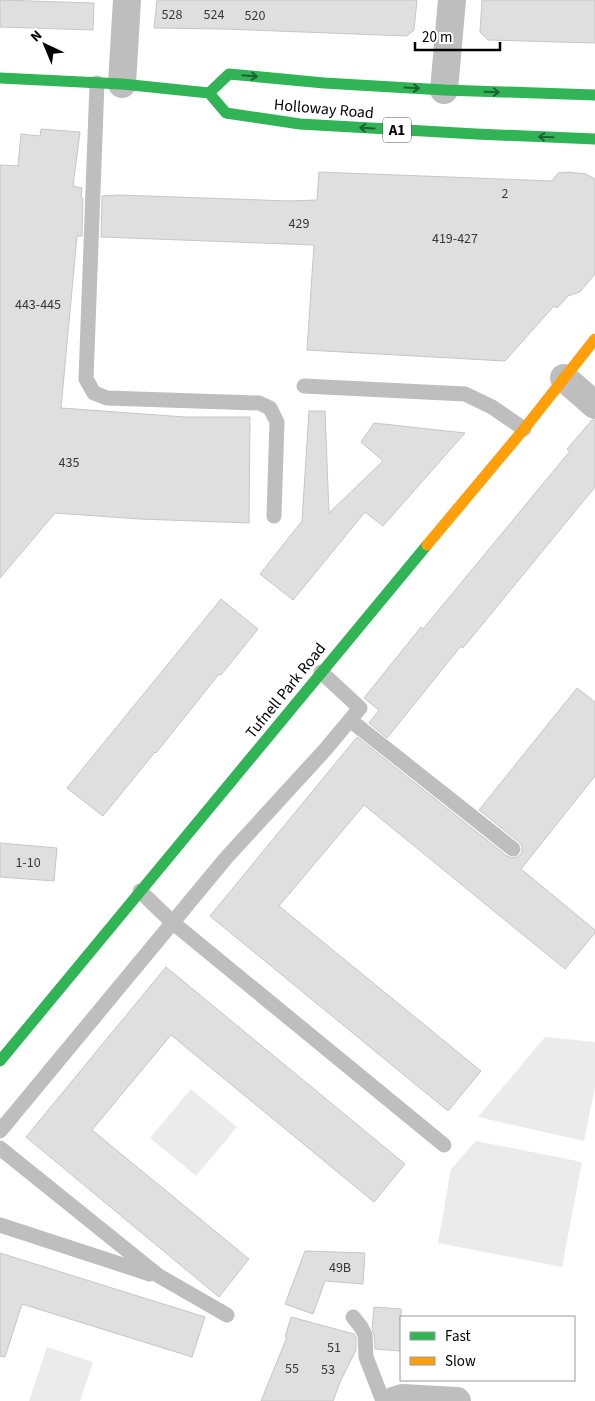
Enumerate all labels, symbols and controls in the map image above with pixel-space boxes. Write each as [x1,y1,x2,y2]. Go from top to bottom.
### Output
house number: 528 [162,5,182,25]
house number: 524 [204,5,224,25]
house number: 520 [245,6,265,26]
north arrow [20,20,70,70]
scale bar [415,20,500,52]
text: N [26,26,47,47]
text: 20 m [422,27,452,48]
one-way arrow [242,71,258,81]
one-way arrow [404,84,420,93]
one-way arrow [484,87,500,97]
street label: Holloway Road [273,94,375,124]
road number: A1 [383,118,411,142]
one-way arrow [359,124,375,133]
one-way arrow [539,133,555,142]
house number: 2 [502,184,509,204]
house number: 429 [289,214,309,234]
house number: 419-427 [432,229,478,249]
house number: 443-445 [15,295,61,315]
house number: 435 [59,453,79,473]
street label: Tufnell Park Road [241,638,331,743]
house number: 1-10 [15,853,41,873]
house number: 49B [329,1258,351,1278]
legend [400,1316,575,1381]
text: Fast [445,1326,471,1347]
house number: 51 [327,1338,341,1358]
text: Slow [445,1351,476,1372]
house number: 55 [285,1359,299,1379]
house number: 53 [321,1360,335,1380]

